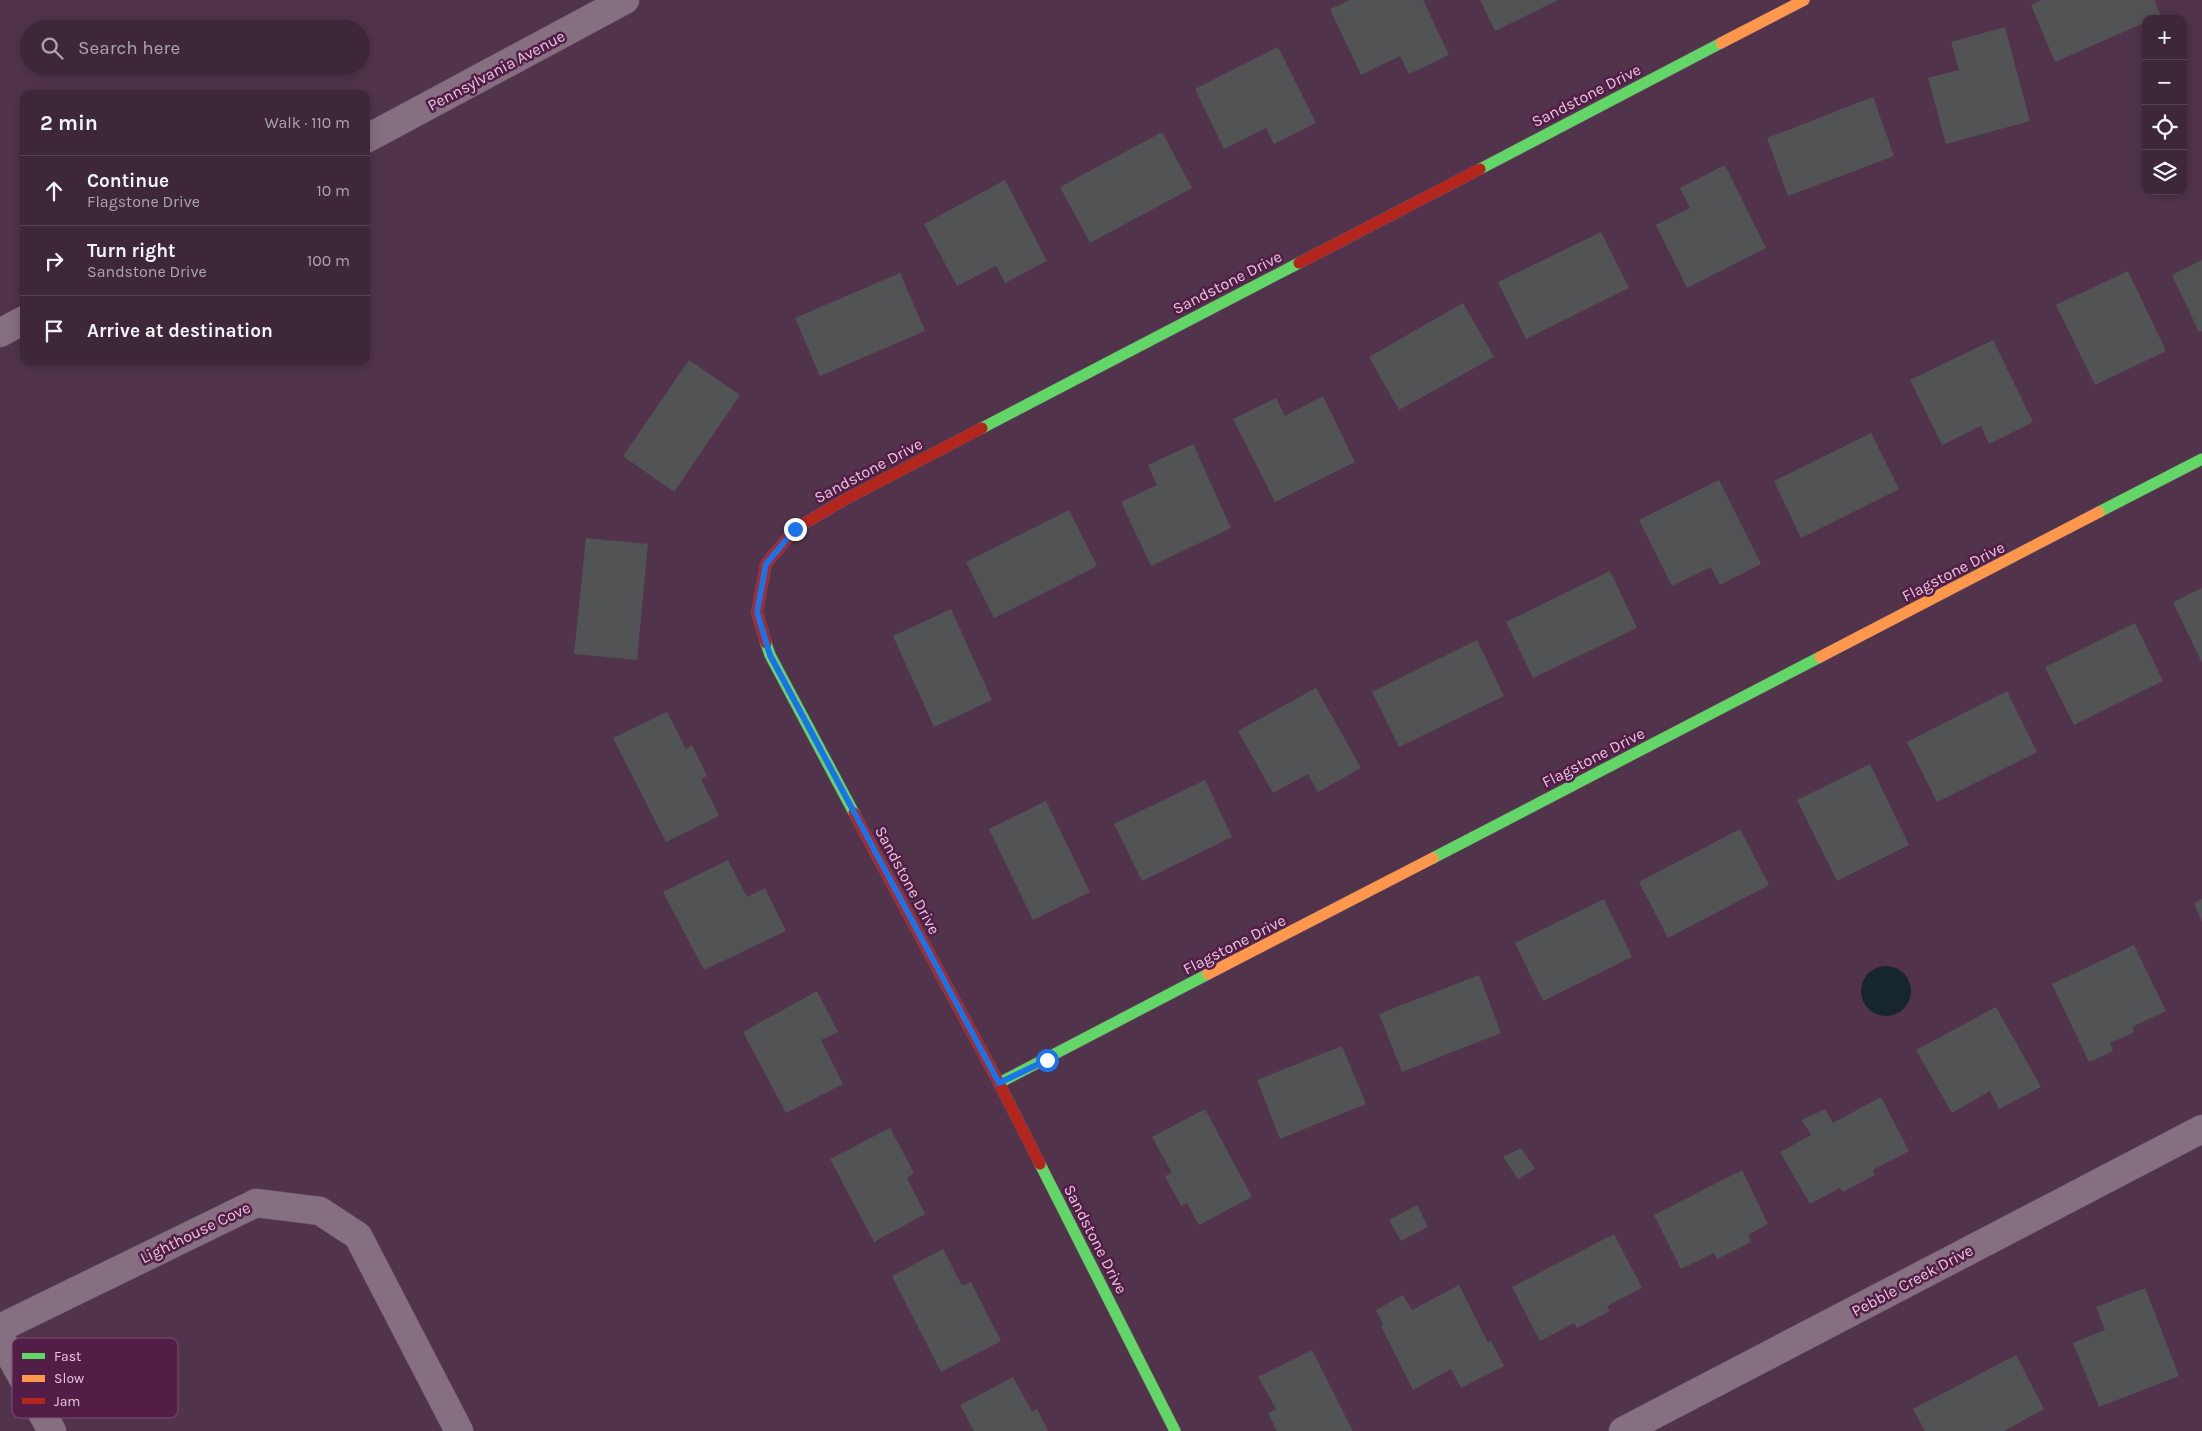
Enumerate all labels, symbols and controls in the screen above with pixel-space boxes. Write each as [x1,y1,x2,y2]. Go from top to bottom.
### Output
map controls [2142,15,2187,195]
button: + [2142,15,2187,60]
search box [20,20,370,75]
street label: Pennsylvania Avenue [424,26,568,115]
icon: search [38,34,66,62]
text: Search here [78,37,180,59]
street label: Sandstone Drive [1529,60,1644,131]
button: − [2142,60,2187,105]
button: locate [2142,105,2187,150]
text: 2 min [40,111,98,135]
text: Walk · 110 m [265,113,350,132]
button: layers [2142,150,2187,195]
text: Continue [87,170,169,192]
icon: ahead [40,177,68,205]
text: 10 m [316,181,350,200]
text: Flagstone Drive [87,192,200,211]
text: Turn right [87,240,176,262]
icon: right [40,247,68,275]
street label: Sandstone Drive [1170,247,1285,318]
text: 100 m [307,251,350,270]
text: Sandstone Drive [87,262,207,281]
icon: arrive [40,317,68,345]
text: Arrive at destination [87,320,273,342]
street label: Sandstone Drive [811,434,926,507]
route end [784,518,807,541]
street label: Flagstone Drive [1899,537,2008,606]
street label: Flagstone Drive [1539,723,1648,792]
street label: Sandstone Drive [871,823,944,938]
street label: Flagstone Drive [1180,910,1289,979]
route start [1036,1049,1059,1072]
street label: Sandstone Drive [1060,1182,1131,1297]
street label: Lighthouse Cove [137,1198,253,1267]
street label: Pebble Creek Drive [1848,1240,1976,1320]
legend [12,1338,178,1418]
text: Fast [54,1348,81,1365]
text: Slow [54,1370,84,1387]
text: Jam [54,1393,80,1410]

